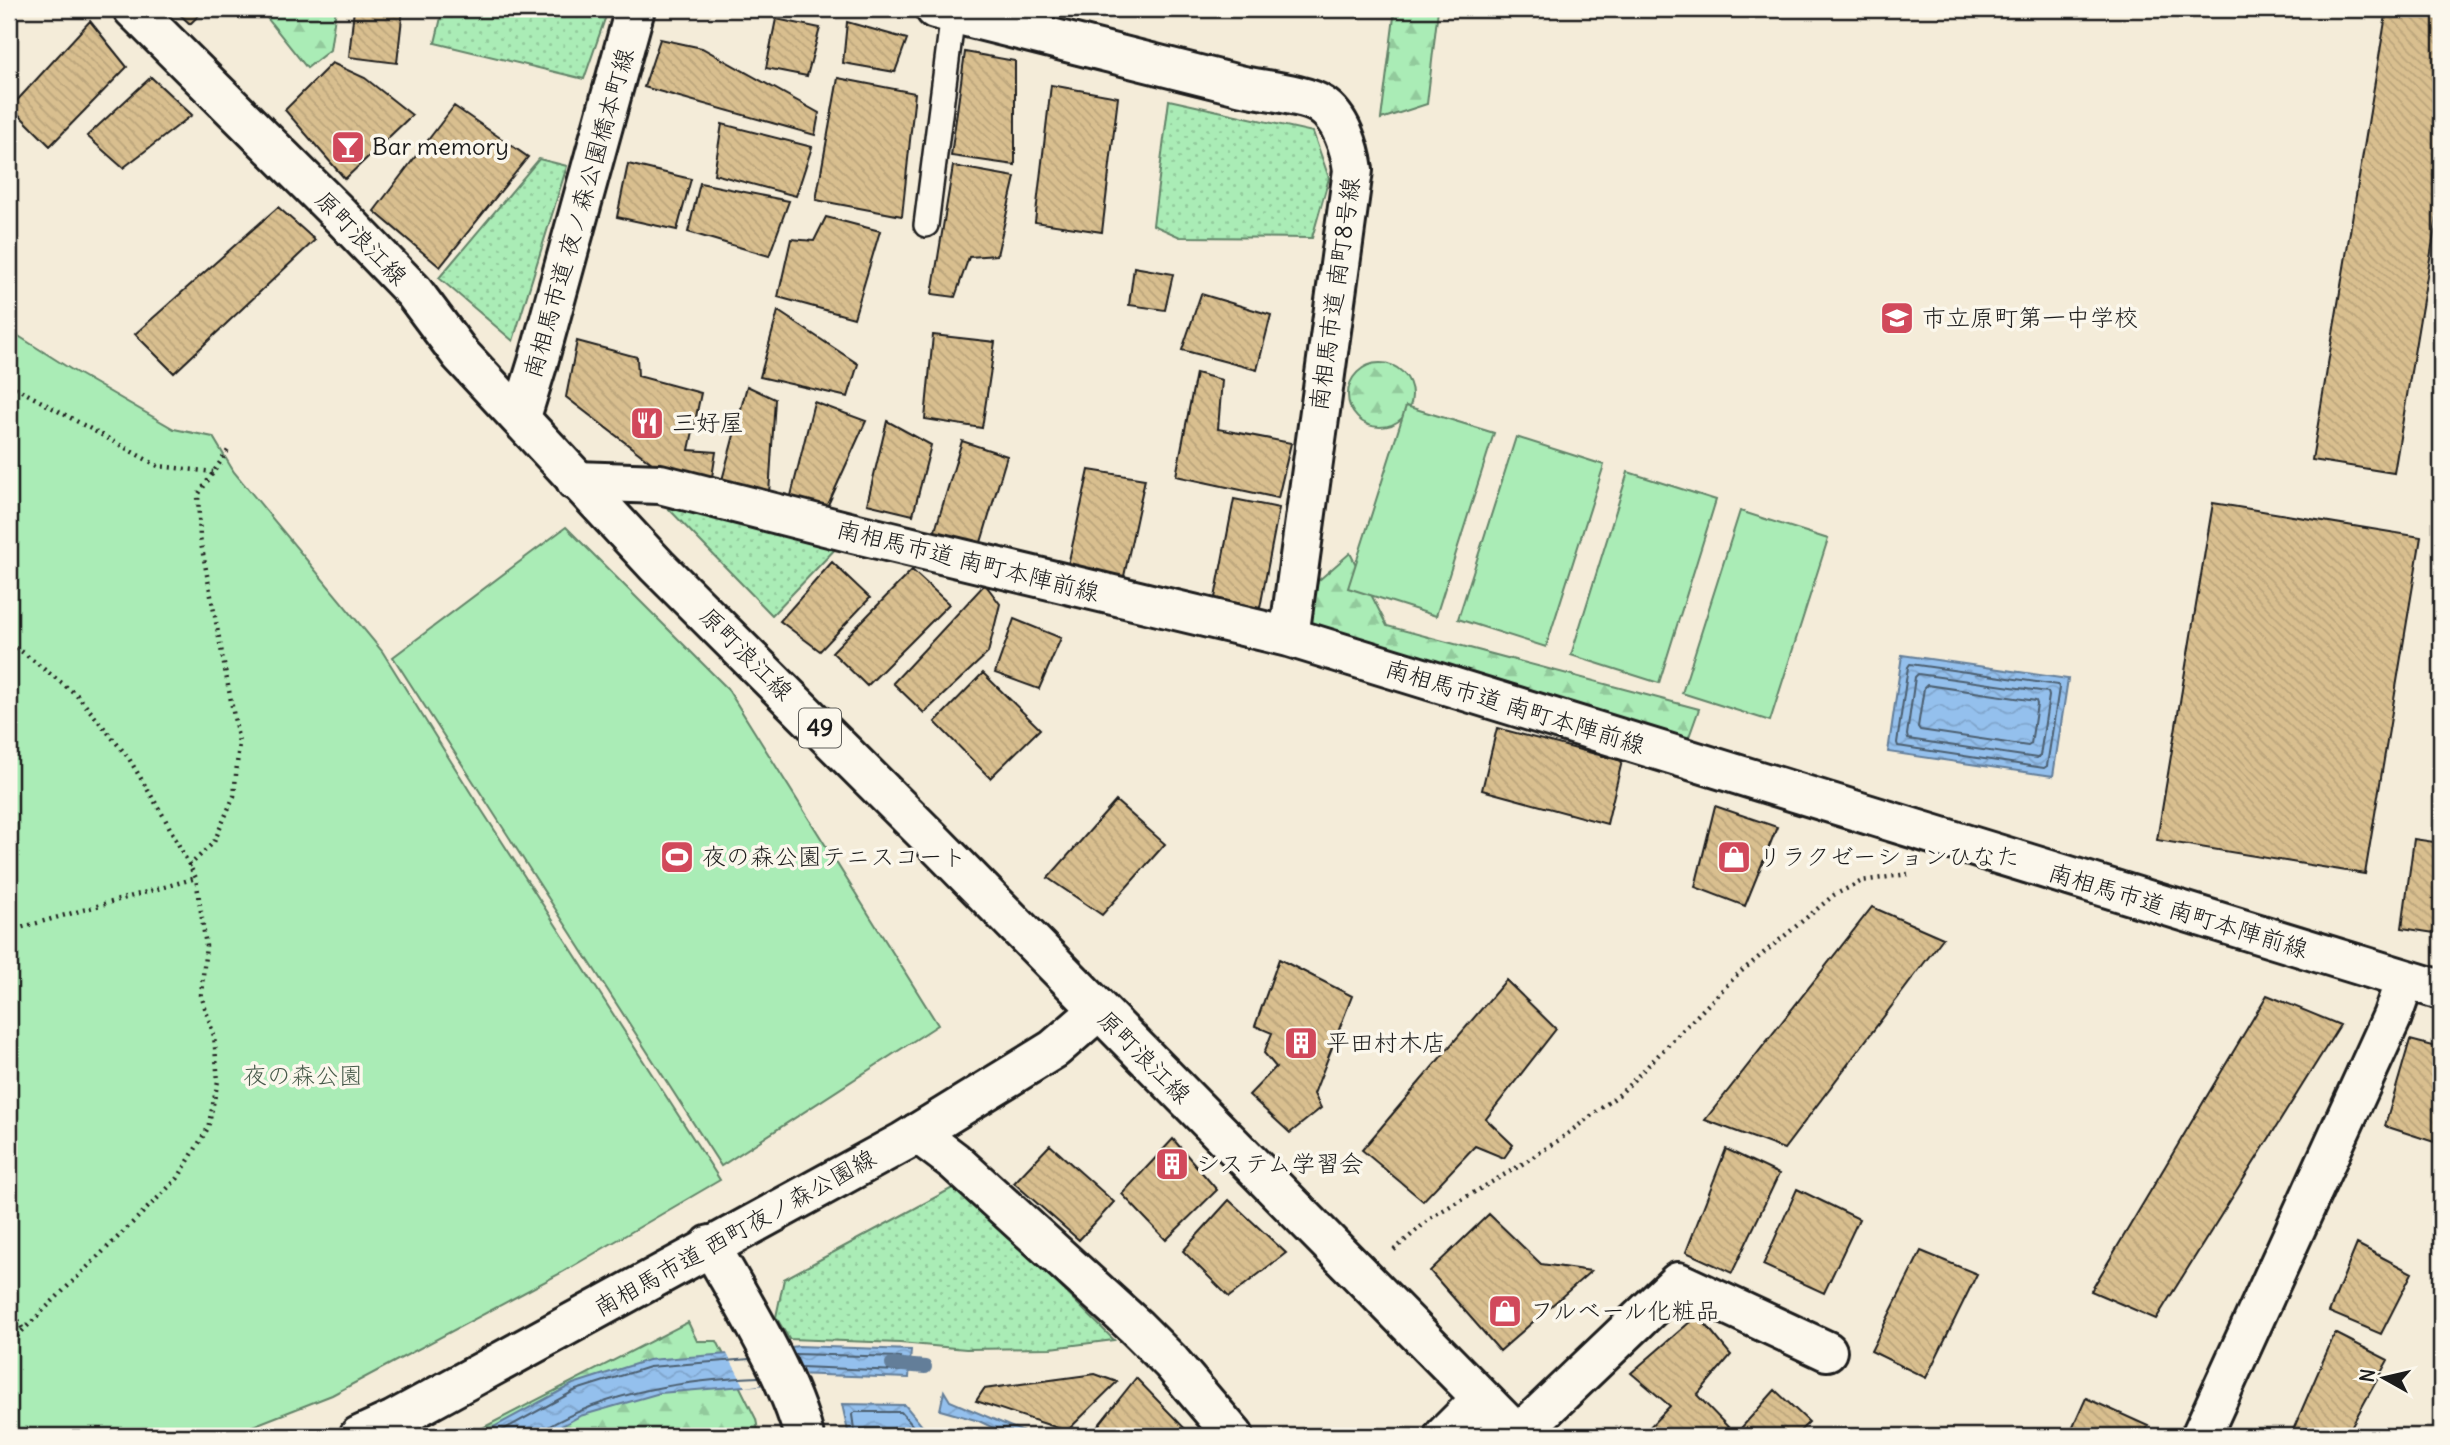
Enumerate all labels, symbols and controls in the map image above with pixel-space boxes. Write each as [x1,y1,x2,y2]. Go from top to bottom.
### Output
street label: 南相馬市道 夜ノ森公園橋本町線 [517,44,640,381]
bar icon: Bar memory [329,128,367,166]
place label: Bar memory [372,131,509,161]
street label: 南相馬市道 南町8号線 [1303,175,1365,413]
street label: 原町浪江線 [309,184,414,291]
school or university icon: 市立原町第一中学校 [1878,299,1916,337]
place label: 市立原町第一中学校 [1922,302,2138,332]
restaurant icon: 三好屋 [628,404,666,442]
place label: 三好屋 [672,407,744,437]
street label: 南相馬市道 南町本陣前線 [834,513,1103,607]
street label: 原町浪江線 [694,600,800,706]
street label: 南相馬市道 南町本陣前線 [1382,652,1649,760]
road number: 49 [799,708,841,748]
sports icon: 夜の森公園テニスコート [658,838,696,876]
shop icon: リラクゼーションひなた [1715,838,1753,876]
place label: 夜の森公園テニスコート [702,841,966,871]
place label: リラクゼーションひなた [1758,841,2020,871]
street label: 南相馬市道 南町本陣前線 [2045,856,2312,964]
street label: 原町浪江線 [1092,1003,1198,1109]
building icon: 平田村木店 [1282,1024,1320,1062]
place label: 平田村木店 [1326,1027,1446,1057]
park label: 夜の森公園 [243,1060,363,1090]
street label: 南相馬市道 西町夜ノ森公園線 [588,1142,881,1322]
building icon: システム学習会 [1153,1145,1191,1183]
place label: システム学習会 [1196,1148,1364,1178]
shop icon: フルベール化粧品 [1486,1292,1524,1330]
place label: フルベール化粧品 [1530,1295,1720,1325]
north arrow [2348,1344,2418,1414]
text: N [2354,1367,2380,1384]

